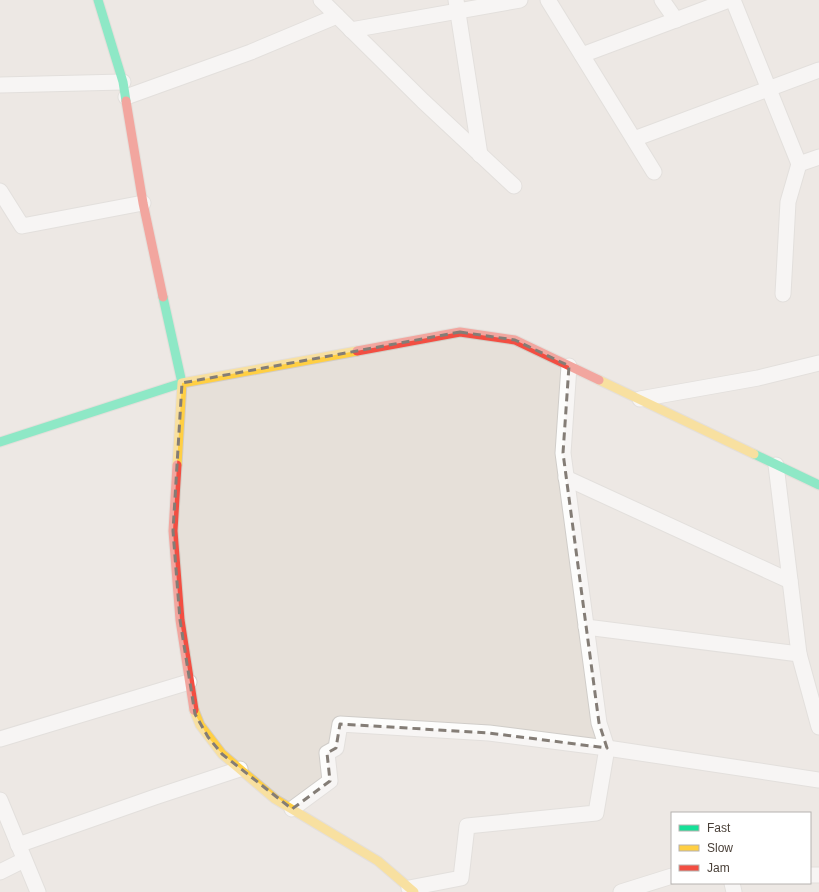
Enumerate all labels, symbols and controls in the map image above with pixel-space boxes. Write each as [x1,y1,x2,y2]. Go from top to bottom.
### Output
legend [671,812,811,884]
text: Fast [707,821,731,835]
text: Slow [707,841,733,855]
text: Jam [707,861,730,875]

